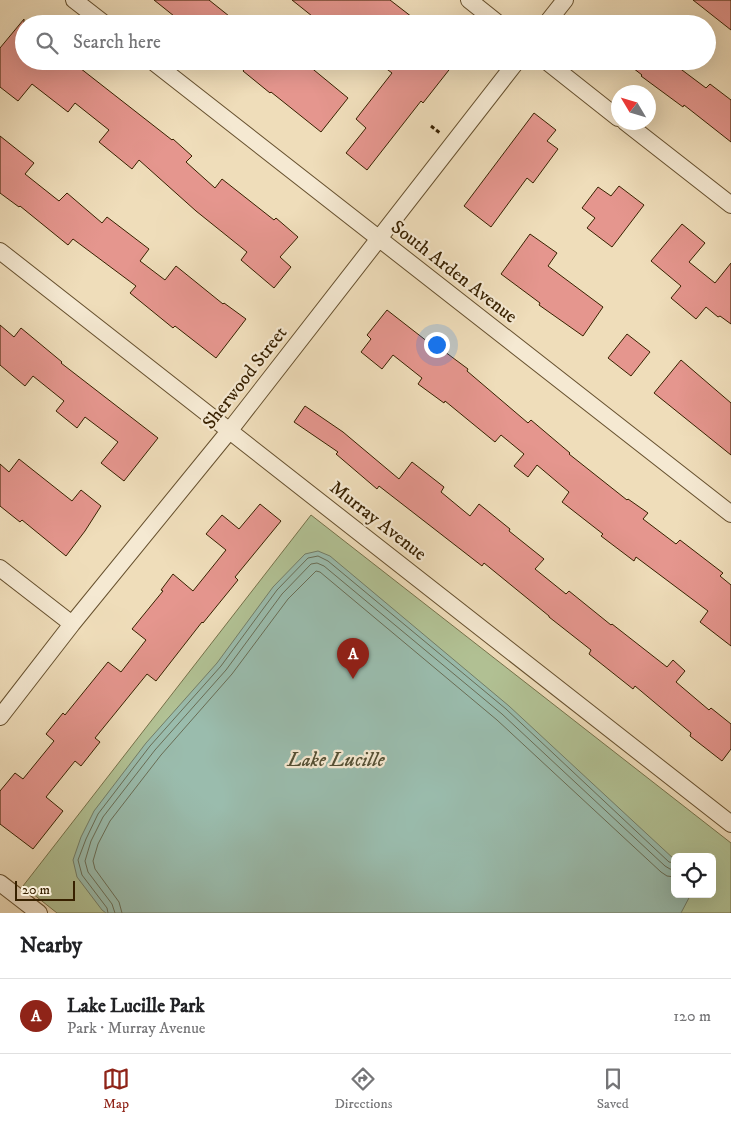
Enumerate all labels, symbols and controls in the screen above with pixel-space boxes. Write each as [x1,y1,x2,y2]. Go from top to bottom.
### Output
search box [15,15,716,70]
icon: search [33,29,61,57]
text: Search here [73,31,161,54]
north arrow [611,85,656,130]
street label: South Arden Avenue [386,216,522,328]
street label: Sherwood Street [198,322,292,434]
your location [424,332,450,358]
street label: Murray Avenue [325,476,431,566]
pin: A [337,638,369,679]
water label: Lake Lucille [287,748,386,773]
map controls [671,853,716,898]
button: locate [671,853,716,898]
scale bar [15,878,75,901]
text: 20 m [22,881,50,899]
text: Nearby [20,933,82,959]
text: Lake Lucille Park [67,995,205,1018]
text: A [31,1006,41,1026]
text: 120 m [673,1006,711,1026]
text: Park · Murray Avenue [67,1018,205,1038]
tab: Map [102,1065,130,1113]
tab: Directions [334,1065,392,1113]
tab: Saved [597,1065,629,1113]

